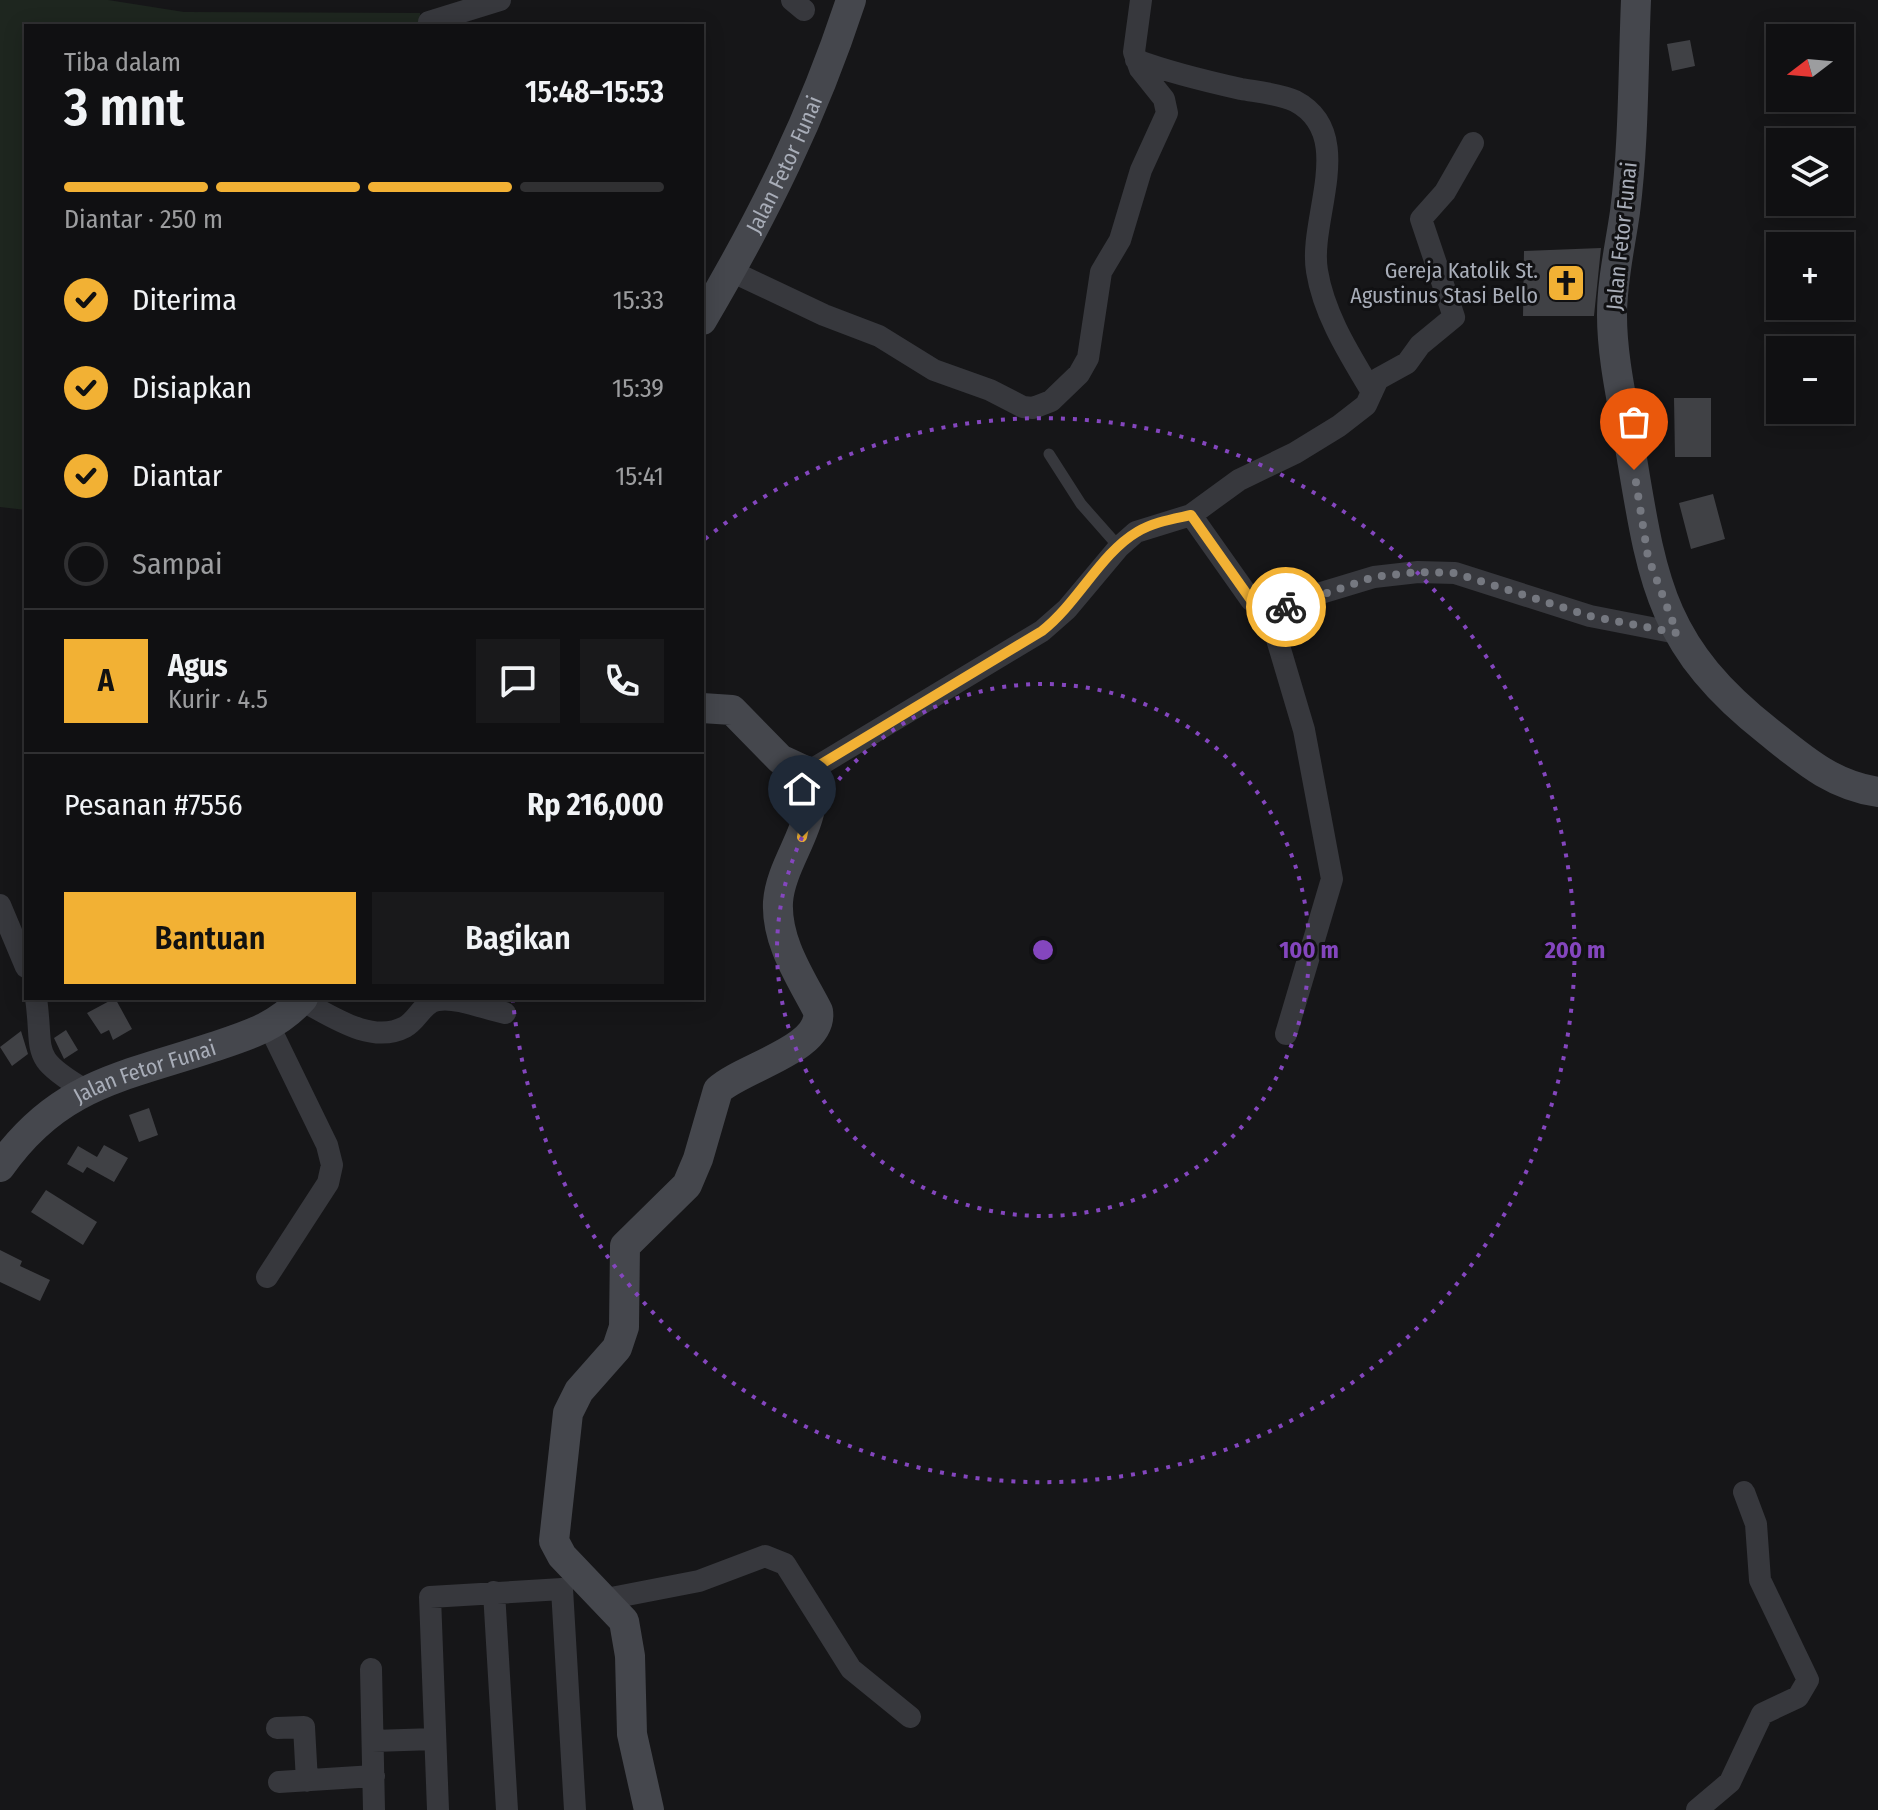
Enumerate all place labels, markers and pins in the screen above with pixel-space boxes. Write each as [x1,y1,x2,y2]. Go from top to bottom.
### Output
place label: Gereja Katolik St. Agustinus Stasi Bello [1350,257,1538,309]
church icon: Gereja Katolik St. Agustinus Stasi Bello [1545,262,1587,304]
pin [1600,388,1668,470]
pin [768,755,836,837]
centre of rings [1029,936,1057,964]

